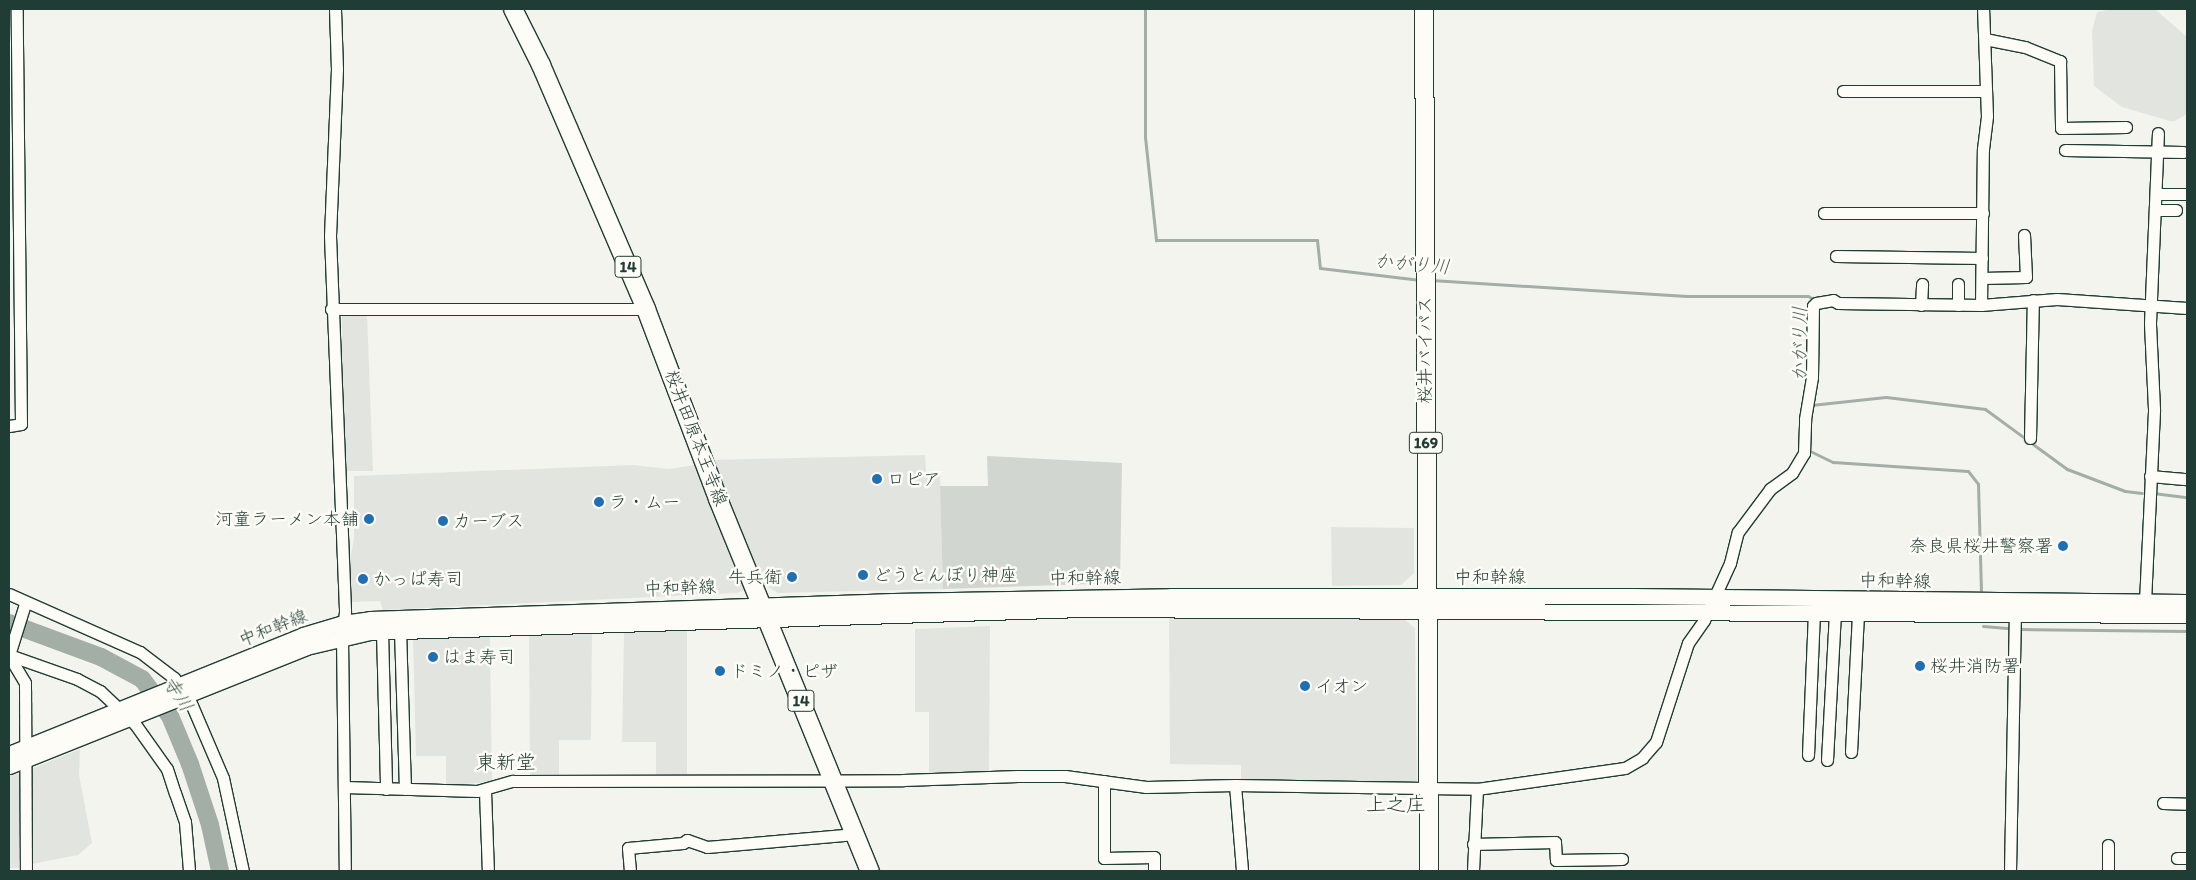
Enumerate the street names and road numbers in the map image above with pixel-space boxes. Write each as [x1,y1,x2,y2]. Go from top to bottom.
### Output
road number: 14 [614,253,642,280]
street label: 桜井バイパス [1414,296,1436,404]
street label: 桜井田原本王寺線 [660,367,732,509]
road number: 169 [1408,429,1444,456]
street label: 中和幹線 [1454,566,1526,588]
street label: 中和幹線 [1049,567,1121,589]
street label: 中和幹線 [1859,570,1931,592]
street label: 中和幹線 [644,576,716,600]
street label: 中和幹線 [236,605,310,651]
road number: 14 [787,688,815,714]

